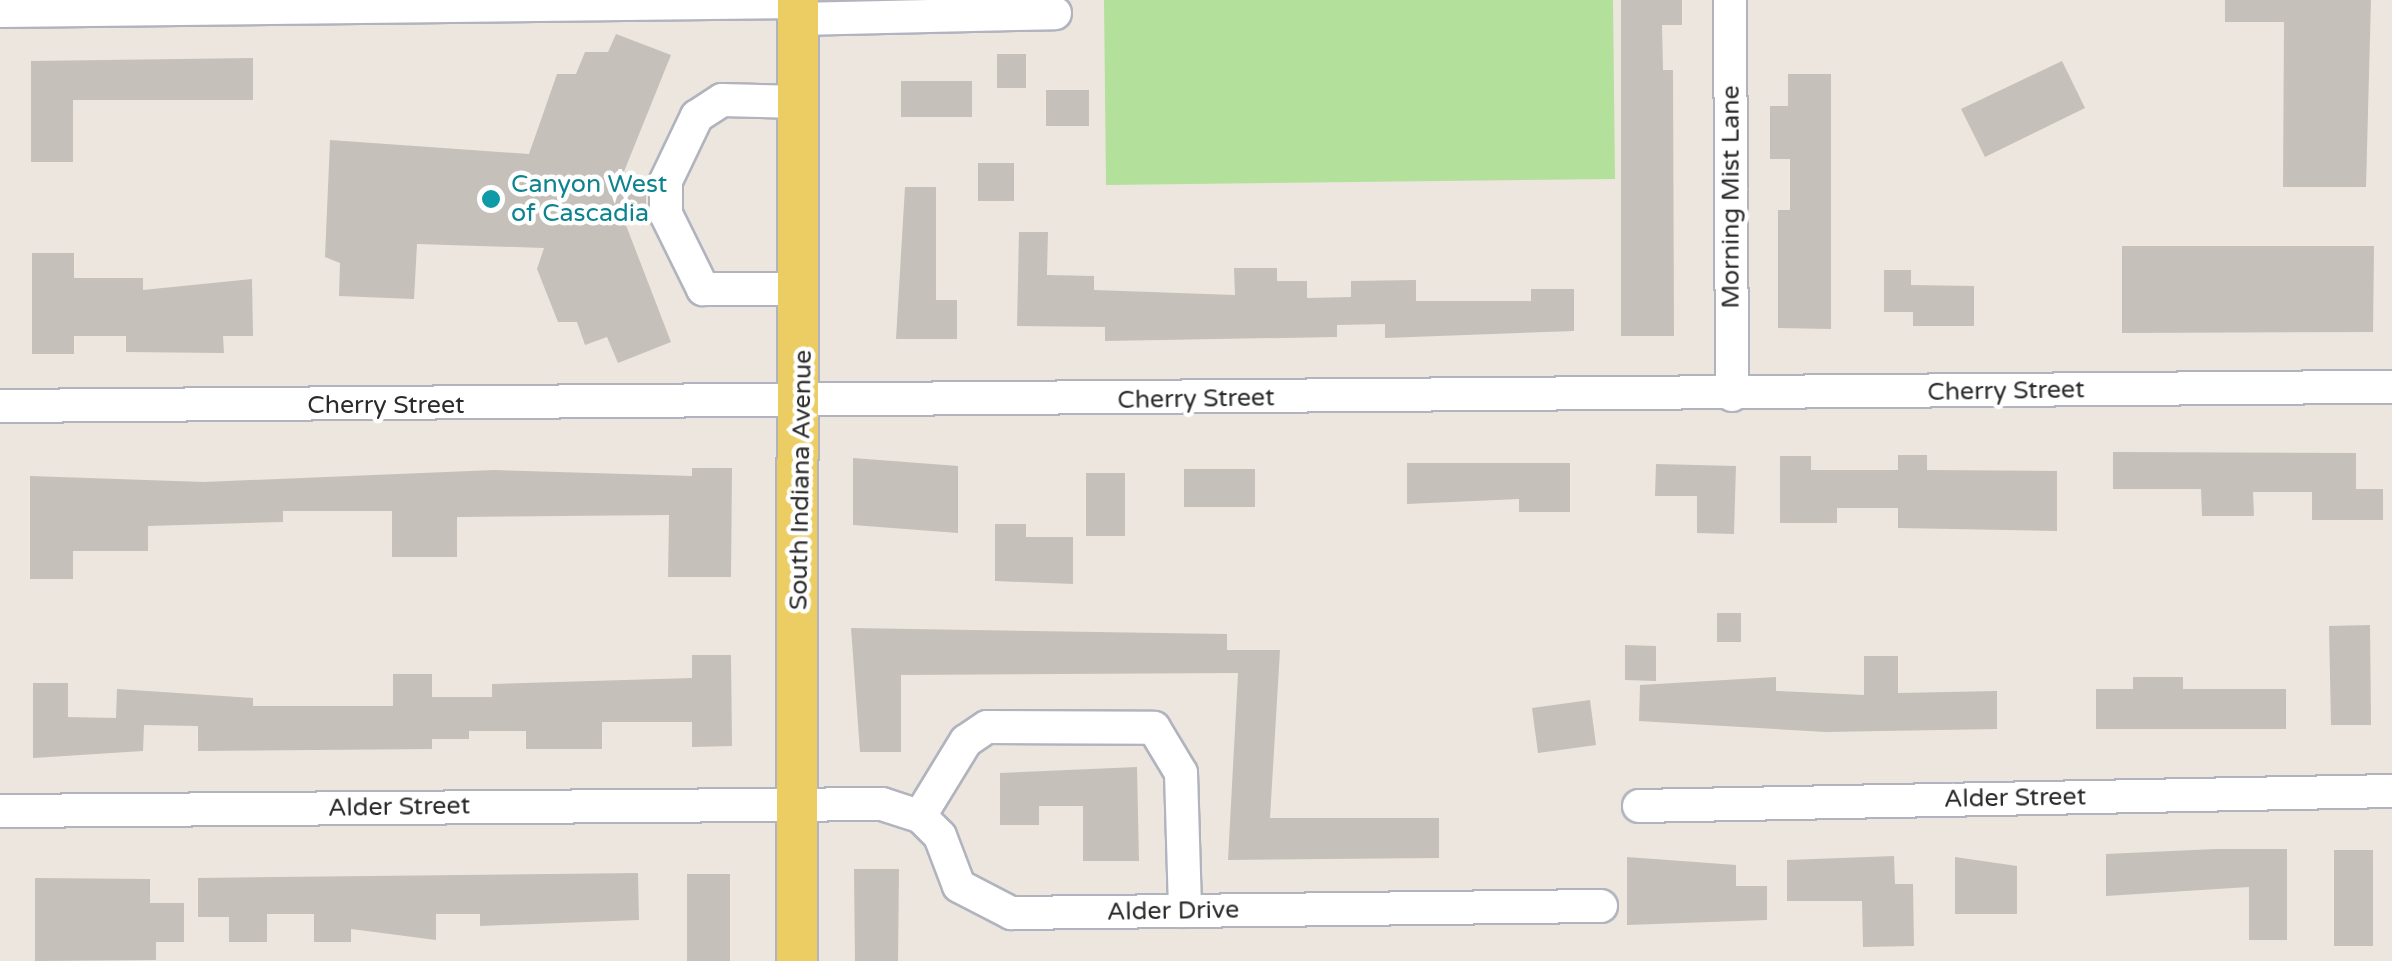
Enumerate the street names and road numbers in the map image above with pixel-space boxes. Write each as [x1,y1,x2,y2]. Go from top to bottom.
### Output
street label: Morning Mist Lane [1716,85,1746,309]
street label: South Indiana Avenue [784,350,818,610]
street label: Cherry Street [1927,375,2085,407]
street label: Cherry Street [1117,383,1275,415]
street label: Cherry Street [307,390,465,420]
street label: Alder Street [1944,782,2086,814]
street label: Alder Street [328,791,470,823]
street label: Alder Drive [1107,895,1239,927]

